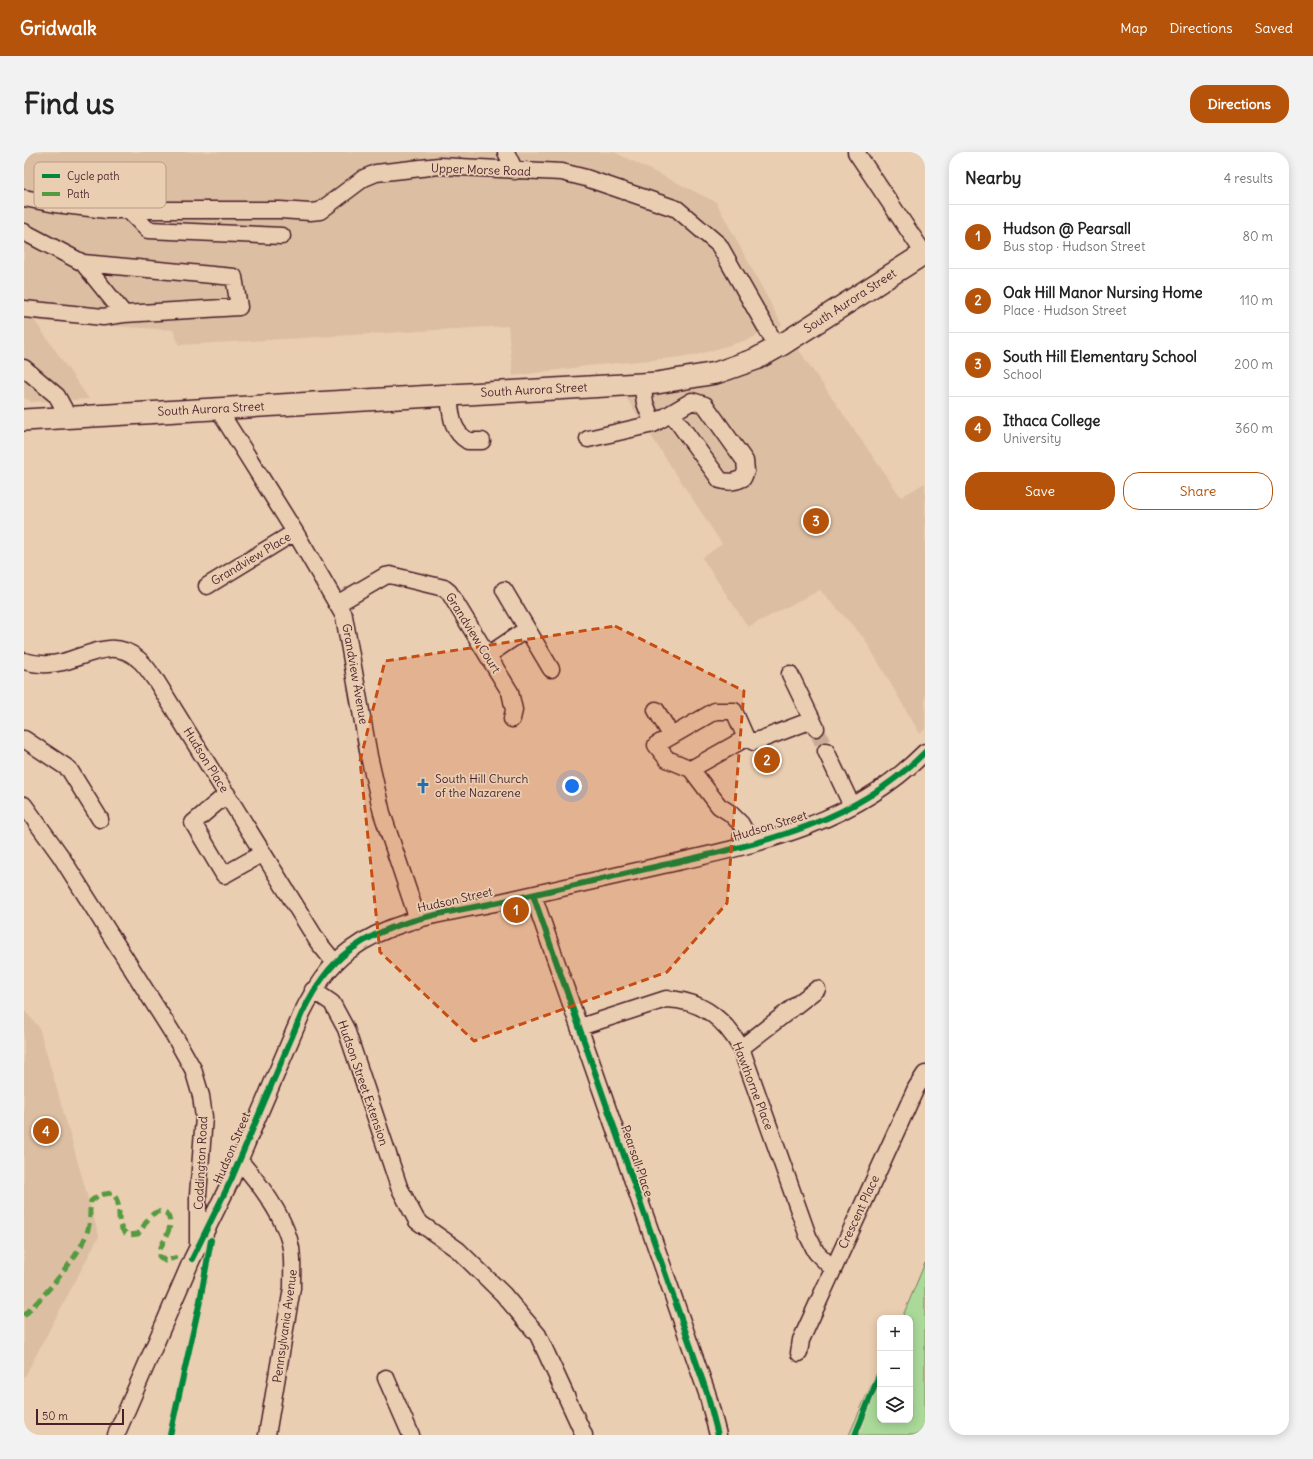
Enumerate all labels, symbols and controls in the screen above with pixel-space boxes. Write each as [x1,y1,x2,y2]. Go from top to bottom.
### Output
text: Gridwalk [20,16,97,40]
text: Map [1120,19,1147,37]
text: Directions [1169,19,1233,37]
text: Saved [1255,19,1293,37]
button: Directions [1190,85,1289,123]
text: Find us [24,86,115,122]
street label: Upper Morse Road [431,160,531,179]
legend [34,162,166,208]
text: Nearby [965,167,1021,189]
text: Cycle path [67,169,120,183]
text: 4 results [1224,170,1273,187]
text: Path [67,187,90,201]
text: Hudson @ Pearsall [1003,219,1131,238]
text: 1 [975,228,981,245]
text: 80 m [1242,228,1273,245]
text: Bus stop · Hudson Street [1003,238,1145,255]
street label: South Aurora Street [801,265,899,336]
text: Oak Hill Manor Nursing Home [1003,283,1203,302]
text: 2 [974,292,982,309]
text: 110 m [1240,292,1273,309]
text: Place · Hudson Street [1003,302,1127,319]
text: South Hill Elementary School [1003,347,1197,366]
text: 3 [974,356,982,373]
text: 200 m [1234,356,1273,373]
text: School [1003,366,1042,383]
street label: South Aurora Street [480,379,588,400]
street label: South Aurora Street [157,398,265,419]
text: Ithaca College [1003,411,1100,430]
text: 4 [974,420,982,437]
text: 360 m [1235,420,1273,437]
text: University [1003,430,1061,447]
button: Save [965,472,1115,510]
button: Share [1123,472,1273,510]
pin: 3 [803,506,829,536]
street label: Grandview Place [208,529,293,588]
street label: Grandview Court [443,590,504,676]
street label: Grandview Avenue [339,622,372,725]
street label: Hudson Place [181,725,232,795]
pin: 2 [754,745,780,775]
place label: South Hill Church of the Nazarene [435,771,528,800]
your location [562,776,582,796]
church icon: South Hill Church of the Nazarene [414,777,432,795]
street label: Hudson Street [731,807,809,844]
street label: Hudson Street [416,884,494,915]
pin: 1 [503,895,529,925]
street label: Hudson Street Extension [335,1018,392,1148]
street label: Hawthorne Place [730,1040,777,1132]
street label: Hudson Street [210,1110,253,1186]
pin: 4 [33,1116,59,1146]
street label: Coddington Road [191,1116,210,1210]
street label: Pearsall Place [618,1123,657,1199]
street label: Crescent Place [835,1173,882,1251]
street label: Pennsylvania Avenue [269,1268,300,1384]
map controls [877,1315,913,1423]
button: + [877,1315,913,1351]
button: − [877,1351,913,1387]
button: layers [877,1387,913,1423]
scale bar [36,1407,124,1426]
text: 50 m [42,1409,68,1423]

